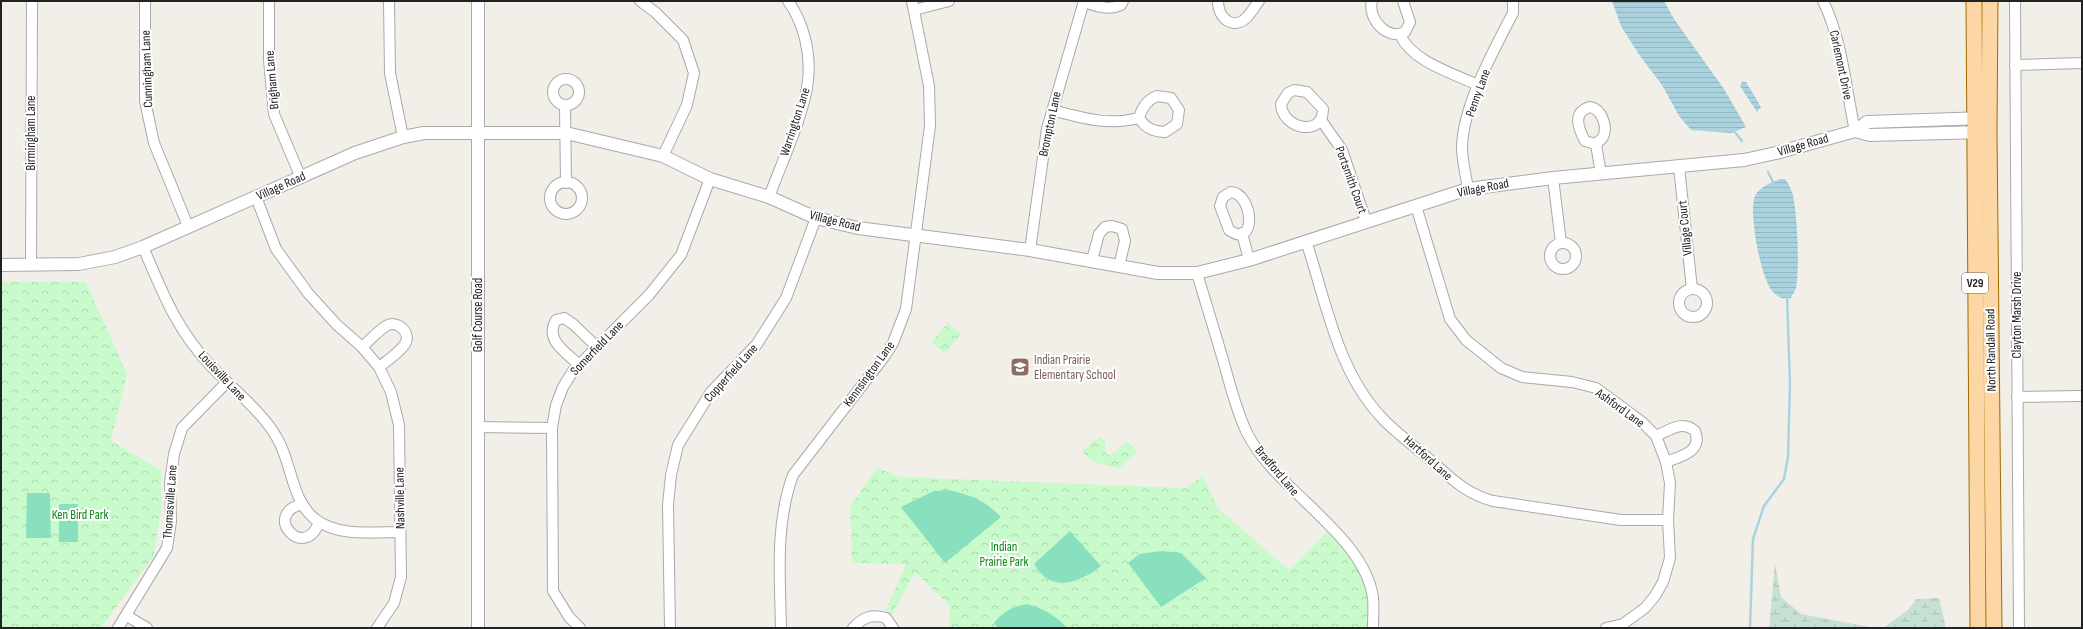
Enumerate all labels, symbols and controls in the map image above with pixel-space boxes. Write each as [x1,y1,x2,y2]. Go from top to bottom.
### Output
street label: Carlemont Drive [1826,29,1856,101]
street label: Cunningham Lane [138,30,156,108]
street label: Brigham Lane [261,50,283,110]
street label: Penny Lane [1462,67,1494,119]
street label: Warrington Lane [776,86,814,158]
street label: Brompton Lane [1035,90,1065,158]
street label: Birmingham Lane [23,95,39,171]
street label: Village Road [1776,130,1830,160]
street label: Portsmith Court [1331,144,1371,216]
street label: Village Road [254,168,308,204]
street label: Village Road [1456,175,1510,201]
street label: Village Court [1674,200,1696,256]
street label: Village Road [808,207,862,235]
street label: Clayton Marsh Drive [2009,272,2025,358]
road number: V29 [1962,273,1988,293]
street label: Golf Course Road [470,278,486,352]
street label: North Randall Road [1982,308,2000,392]
street label: Somerfield Lane [567,317,627,379]
street label: Kennsington Lane [840,338,898,410]
street label: Copperfield Lane [701,341,761,405]
street label: Louisville Lane [195,348,249,404]
place label: Indian Prairie Elementary School [1034,352,1116,383]
school or university icon: Indian Prairie Elementary School [1009,356,1031,378]
street label: Ashford Lane [1592,384,1647,431]
street label: Hartford Lane [1400,432,1456,484]
street label: Bradford Lane [1252,443,1302,499]
street label: Thomasville Lane [159,464,181,540]
street label: Nashville Lane [391,467,409,529]
park label: Ken Bird Park [52,507,108,523]
park label: Indian Prairie Park [980,539,1028,570]

